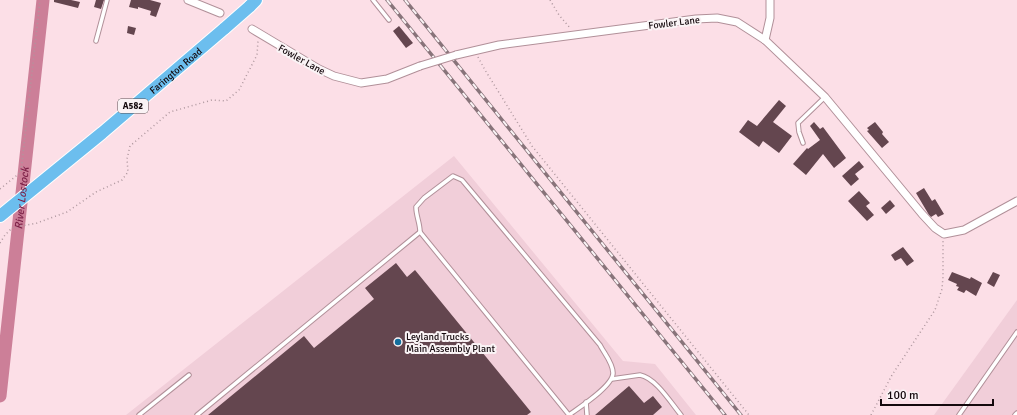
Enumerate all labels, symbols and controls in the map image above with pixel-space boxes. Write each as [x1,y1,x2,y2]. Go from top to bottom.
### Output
street label: Fowler Lane [648,14,700,32]
street label: Fowler Lane [276,42,327,78]
street label: Farington Road [147,45,205,97]
road number: A582 [118,99,148,113]
water label: River Lostock [12,165,32,230]
place label: Leyland Trucks Main Assembly Plant [406,331,495,355]
marker: Leyland Trucks Main Assembly Plant [393,337,403,347]
scale bar [881,381,993,407]
text: 100 m [887,388,919,403]

